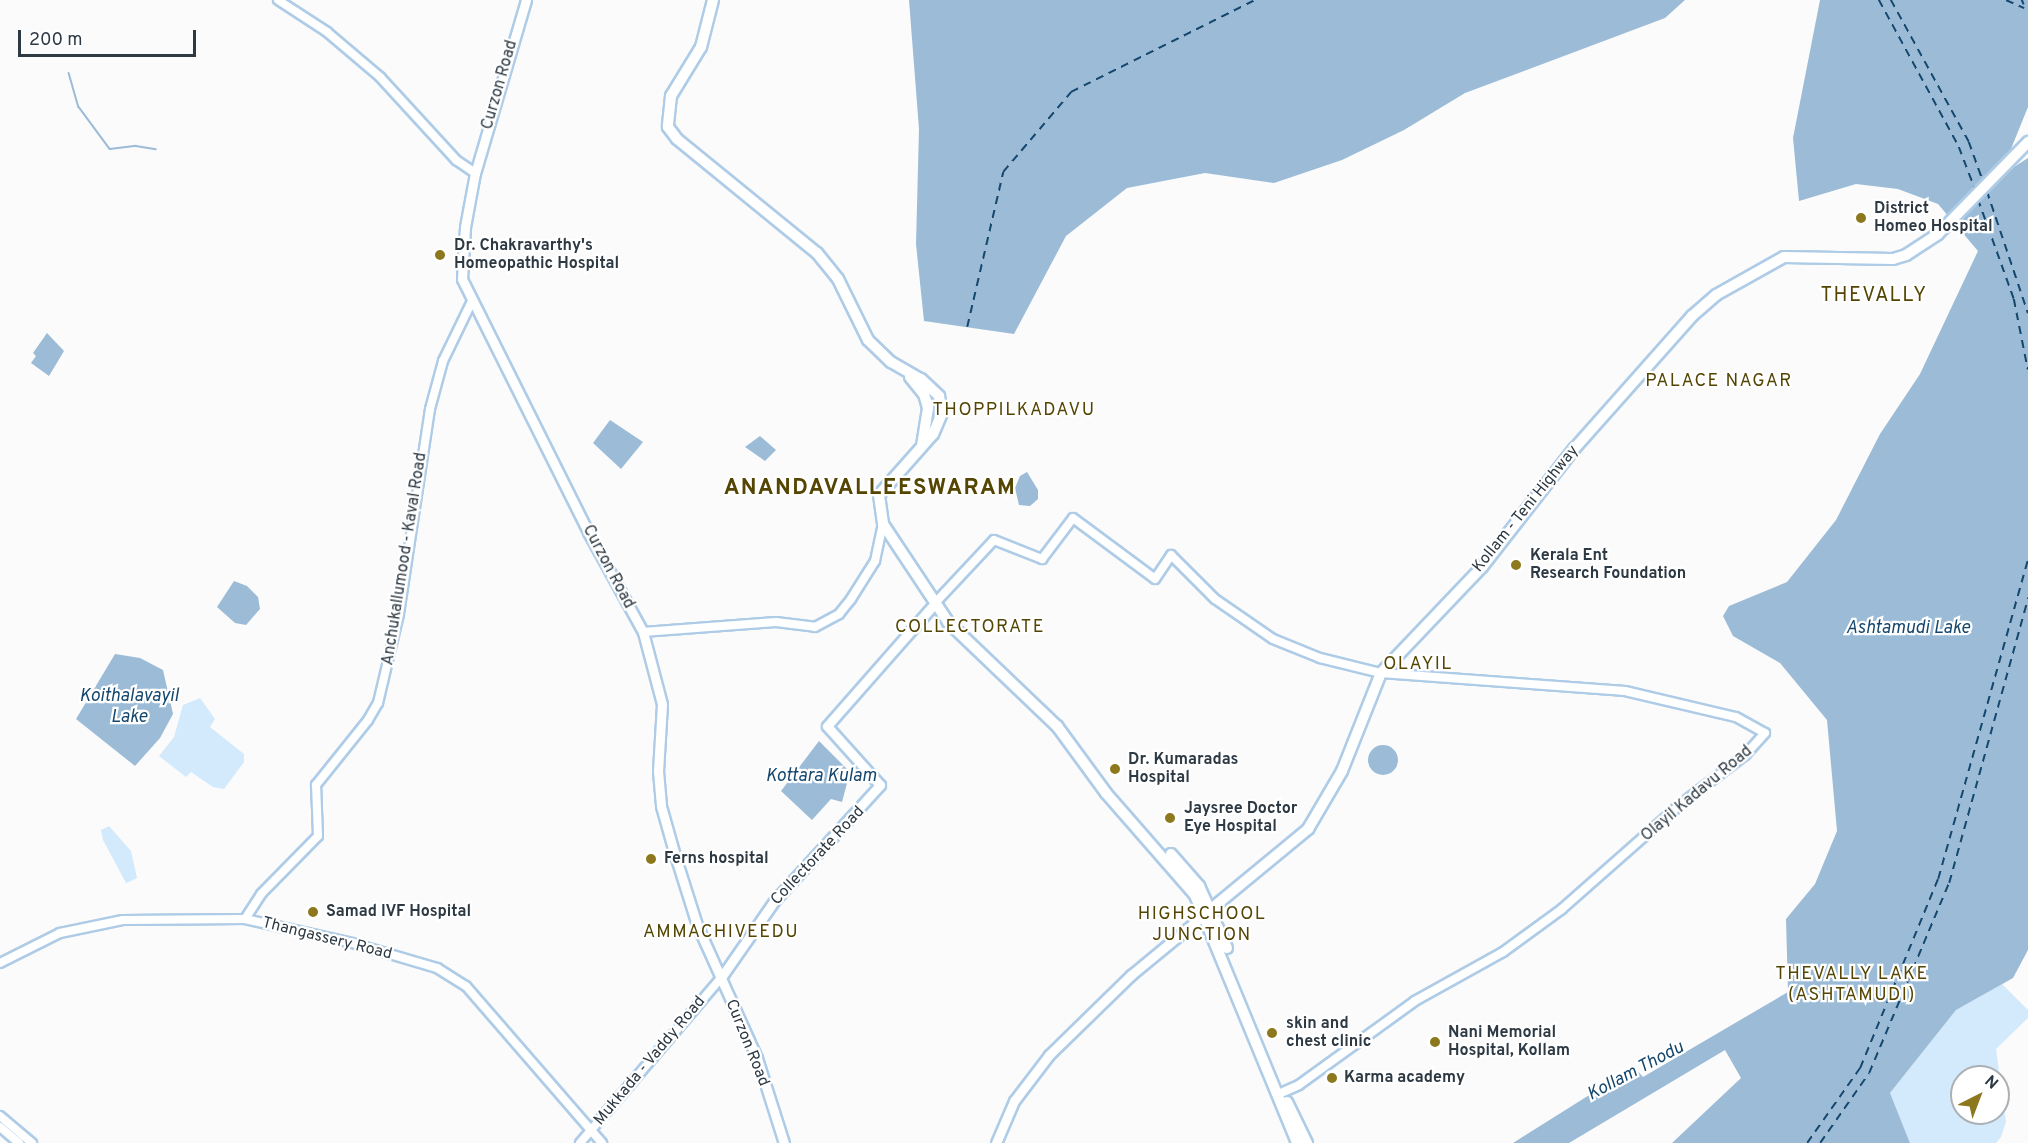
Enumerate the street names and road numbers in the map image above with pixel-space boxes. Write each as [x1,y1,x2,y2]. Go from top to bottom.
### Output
street label: Curzon Road [478,38,522,132]
street label: Kollam - Teni Highway [1469,441,1583,577]
street label: Anchukallumood - Kaval Road [379,451,431,667]
street label: Curzon Road [578,522,638,612]
street label: Olayil Kadavu Road [1638,742,1756,846]
street label: Collectorate Road [767,802,869,910]
street label: Thangassery Road [260,914,394,964]
street label: Mukkada - Vaddy Road [590,992,710,1130]
street label: Curzon Road [721,997,773,1089]

